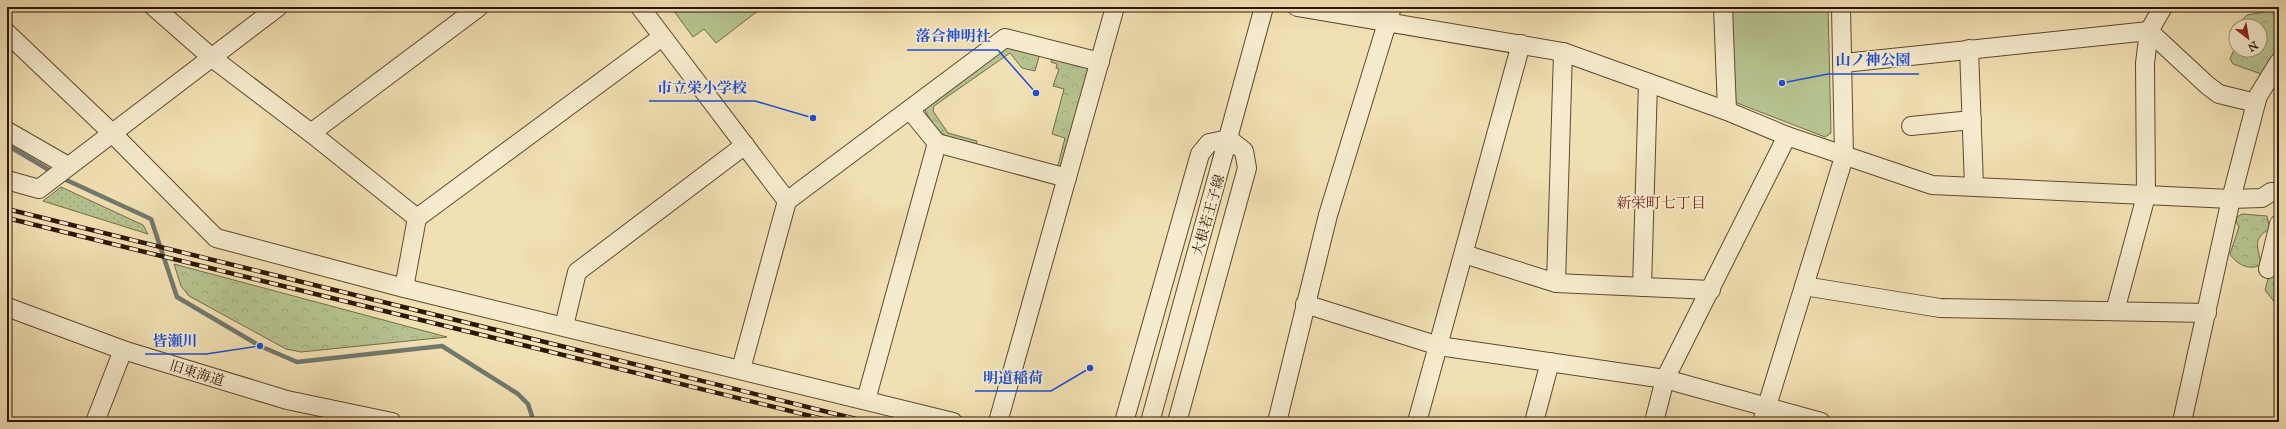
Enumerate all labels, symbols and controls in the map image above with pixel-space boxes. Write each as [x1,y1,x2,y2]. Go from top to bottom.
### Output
north arrow [2228,18,2268,58]
callout: 落合神明社 [907,23,998,50]
text: 落合神明社 [915,27,991,45]
text: N [2245,38,2260,54]
callout: 山ノ神公園 [1828,47,1919,74]
text: 山ノ神公園 [1835,51,1911,69]
callout: 市立栄小学校 [649,74,755,101]
text: 市立栄小学校 [657,79,747,97]
street label: 大根若王子線 [1189,172,1228,258]
district label: 新栄町七丁目 [1616,194,1706,212]
callout: 皆瀬川 [145,327,206,354]
text: 皆瀬川 [152,332,198,350]
street label: 旧東海道 [168,357,226,390]
callout: 明道稲荷 [975,364,1051,391]
text: 明道稲荷 [983,369,1043,387]

